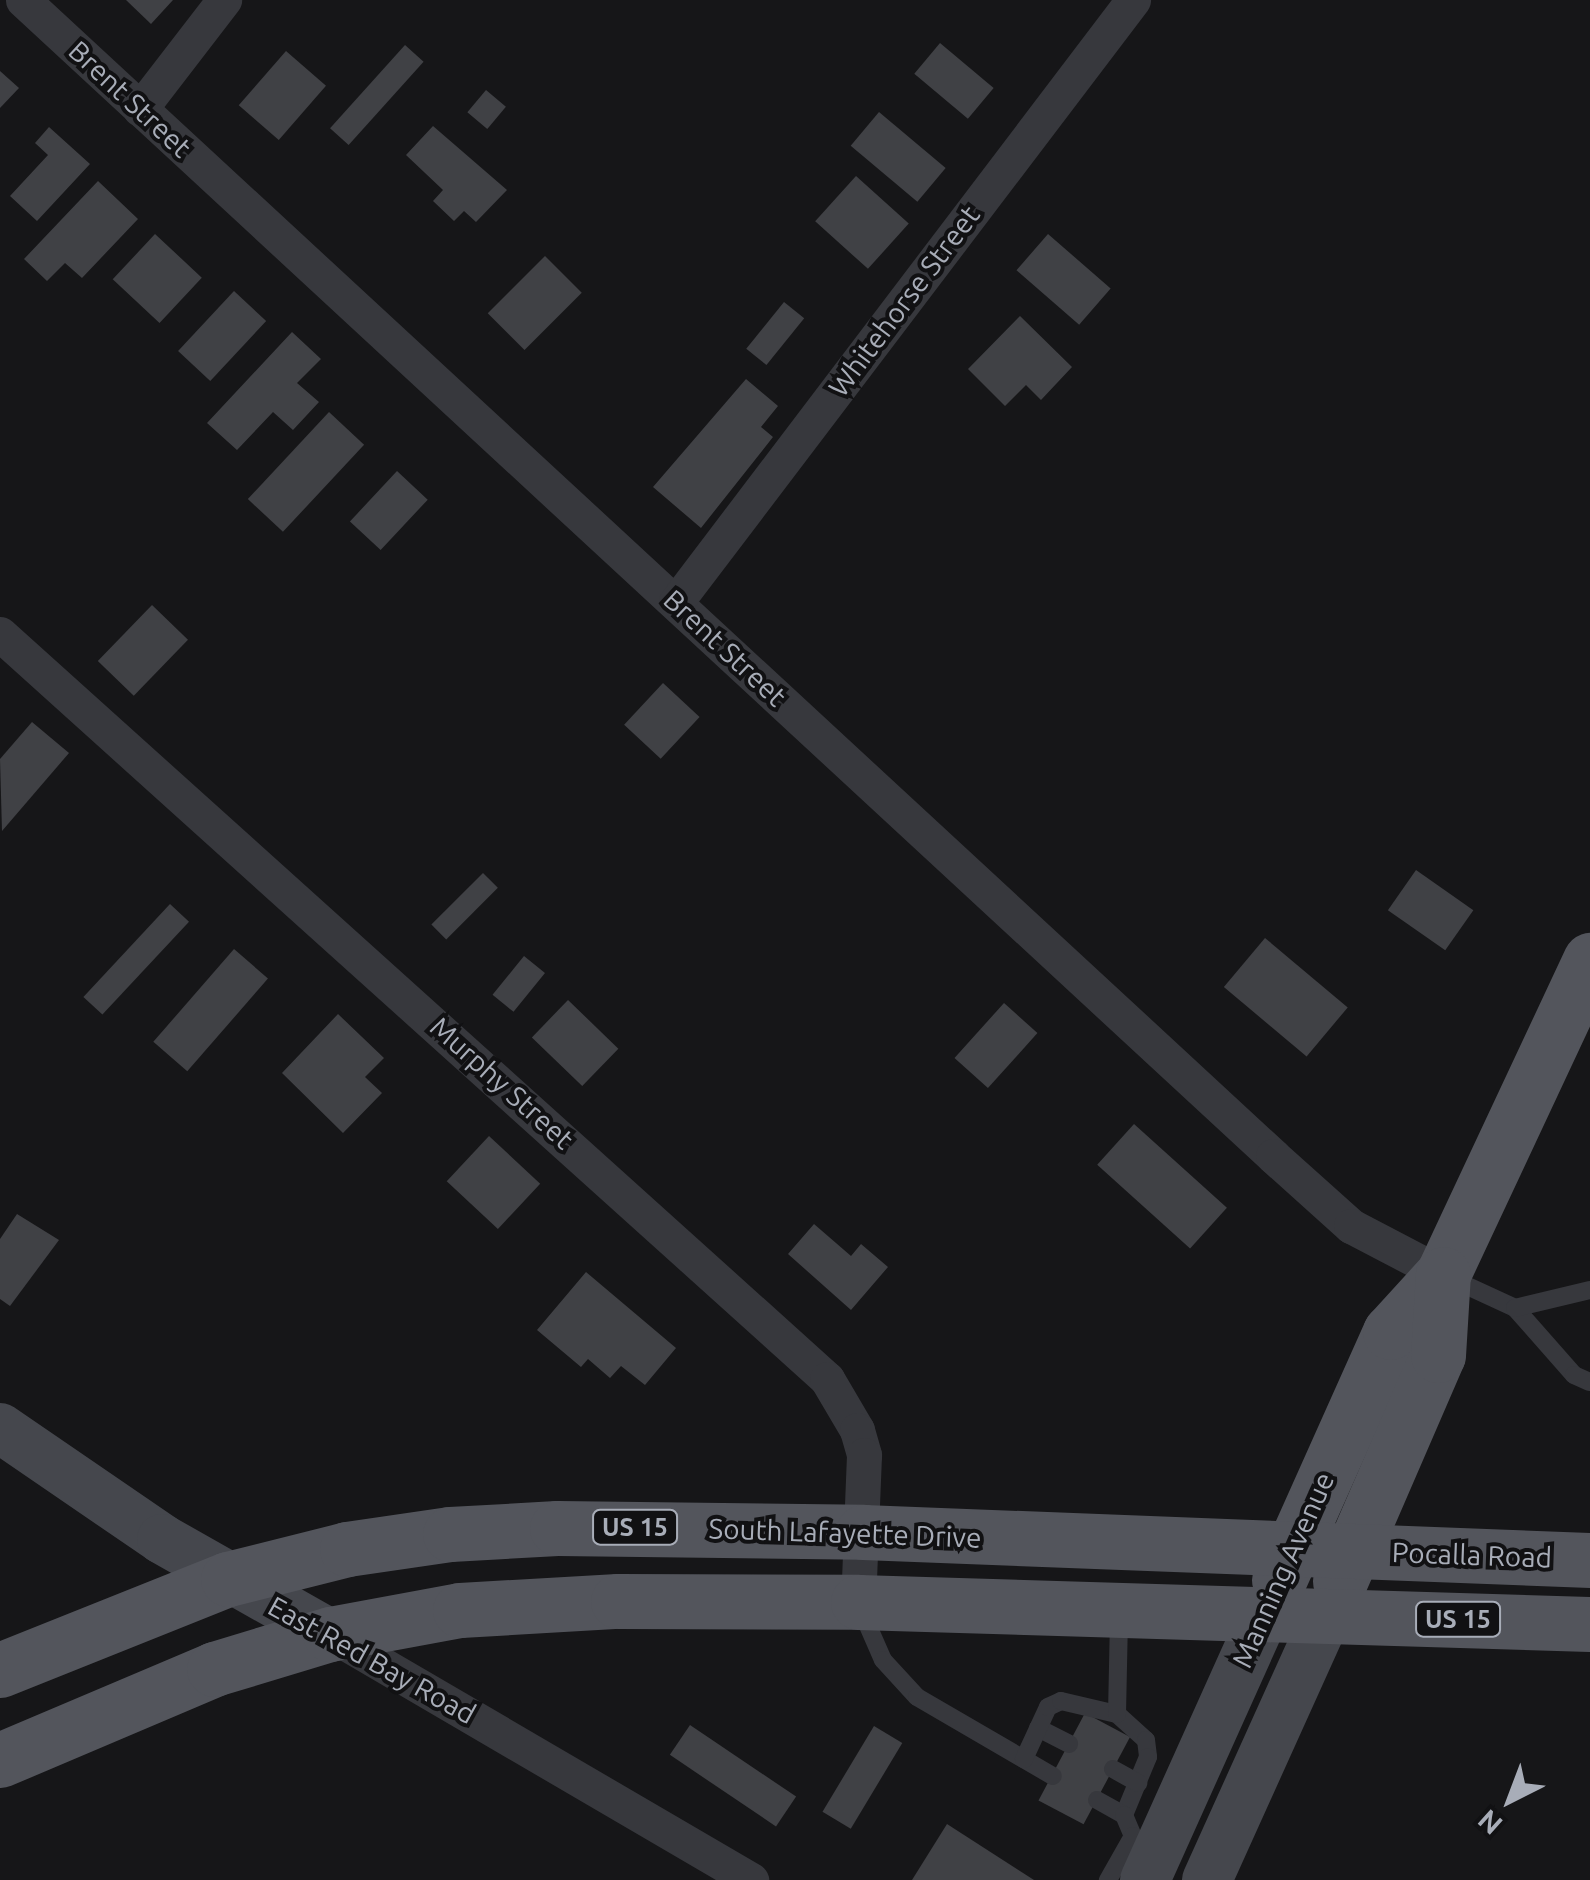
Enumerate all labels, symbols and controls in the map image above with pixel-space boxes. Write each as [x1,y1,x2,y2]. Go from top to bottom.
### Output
street label: Brent Street [62,34,198,164]
street label: Whitehorse Street [821,199,987,403]
street label: Brent Street [657,583,793,713]
street label: Murphy Street [423,1010,581,1156]
street label: Manning Avenue [1225,1467,1341,1673]
road number: US 15 [590,1507,680,1547]
street label: South Lafayette Drive [708,1511,982,1555]
street label: Pocalla Road [1391,1535,1553,1575]
street label: East Red Bay Road [262,1589,482,1731]
road number: US 15 [1413,1599,1503,1639]
north arrow [1460,1750,1560,1850]
text: N [1471,1804,1508,1841]

